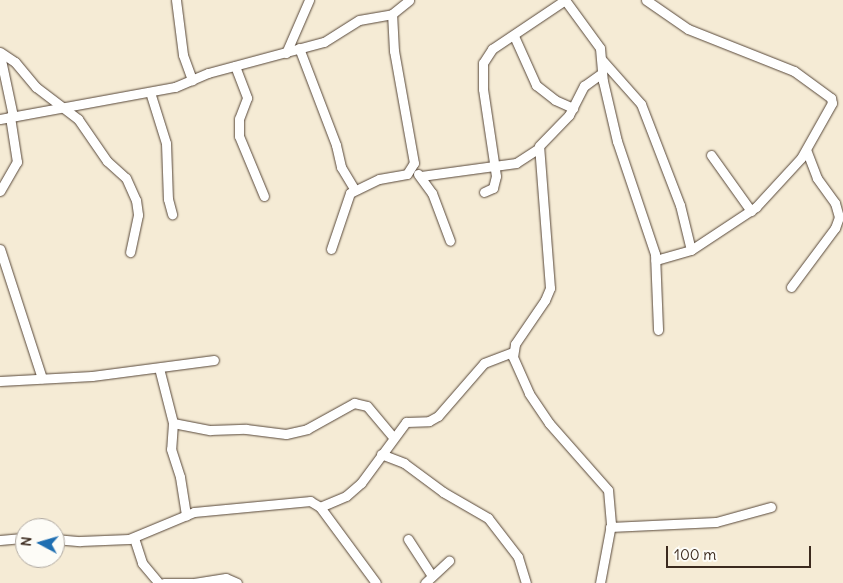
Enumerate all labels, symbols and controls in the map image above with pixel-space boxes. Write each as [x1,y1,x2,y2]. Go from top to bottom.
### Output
north arrow [15,518,65,568]
text: N [17,536,36,547]
scale bar [668,536,813,568]
text: 100 m [674,545,716,564]

